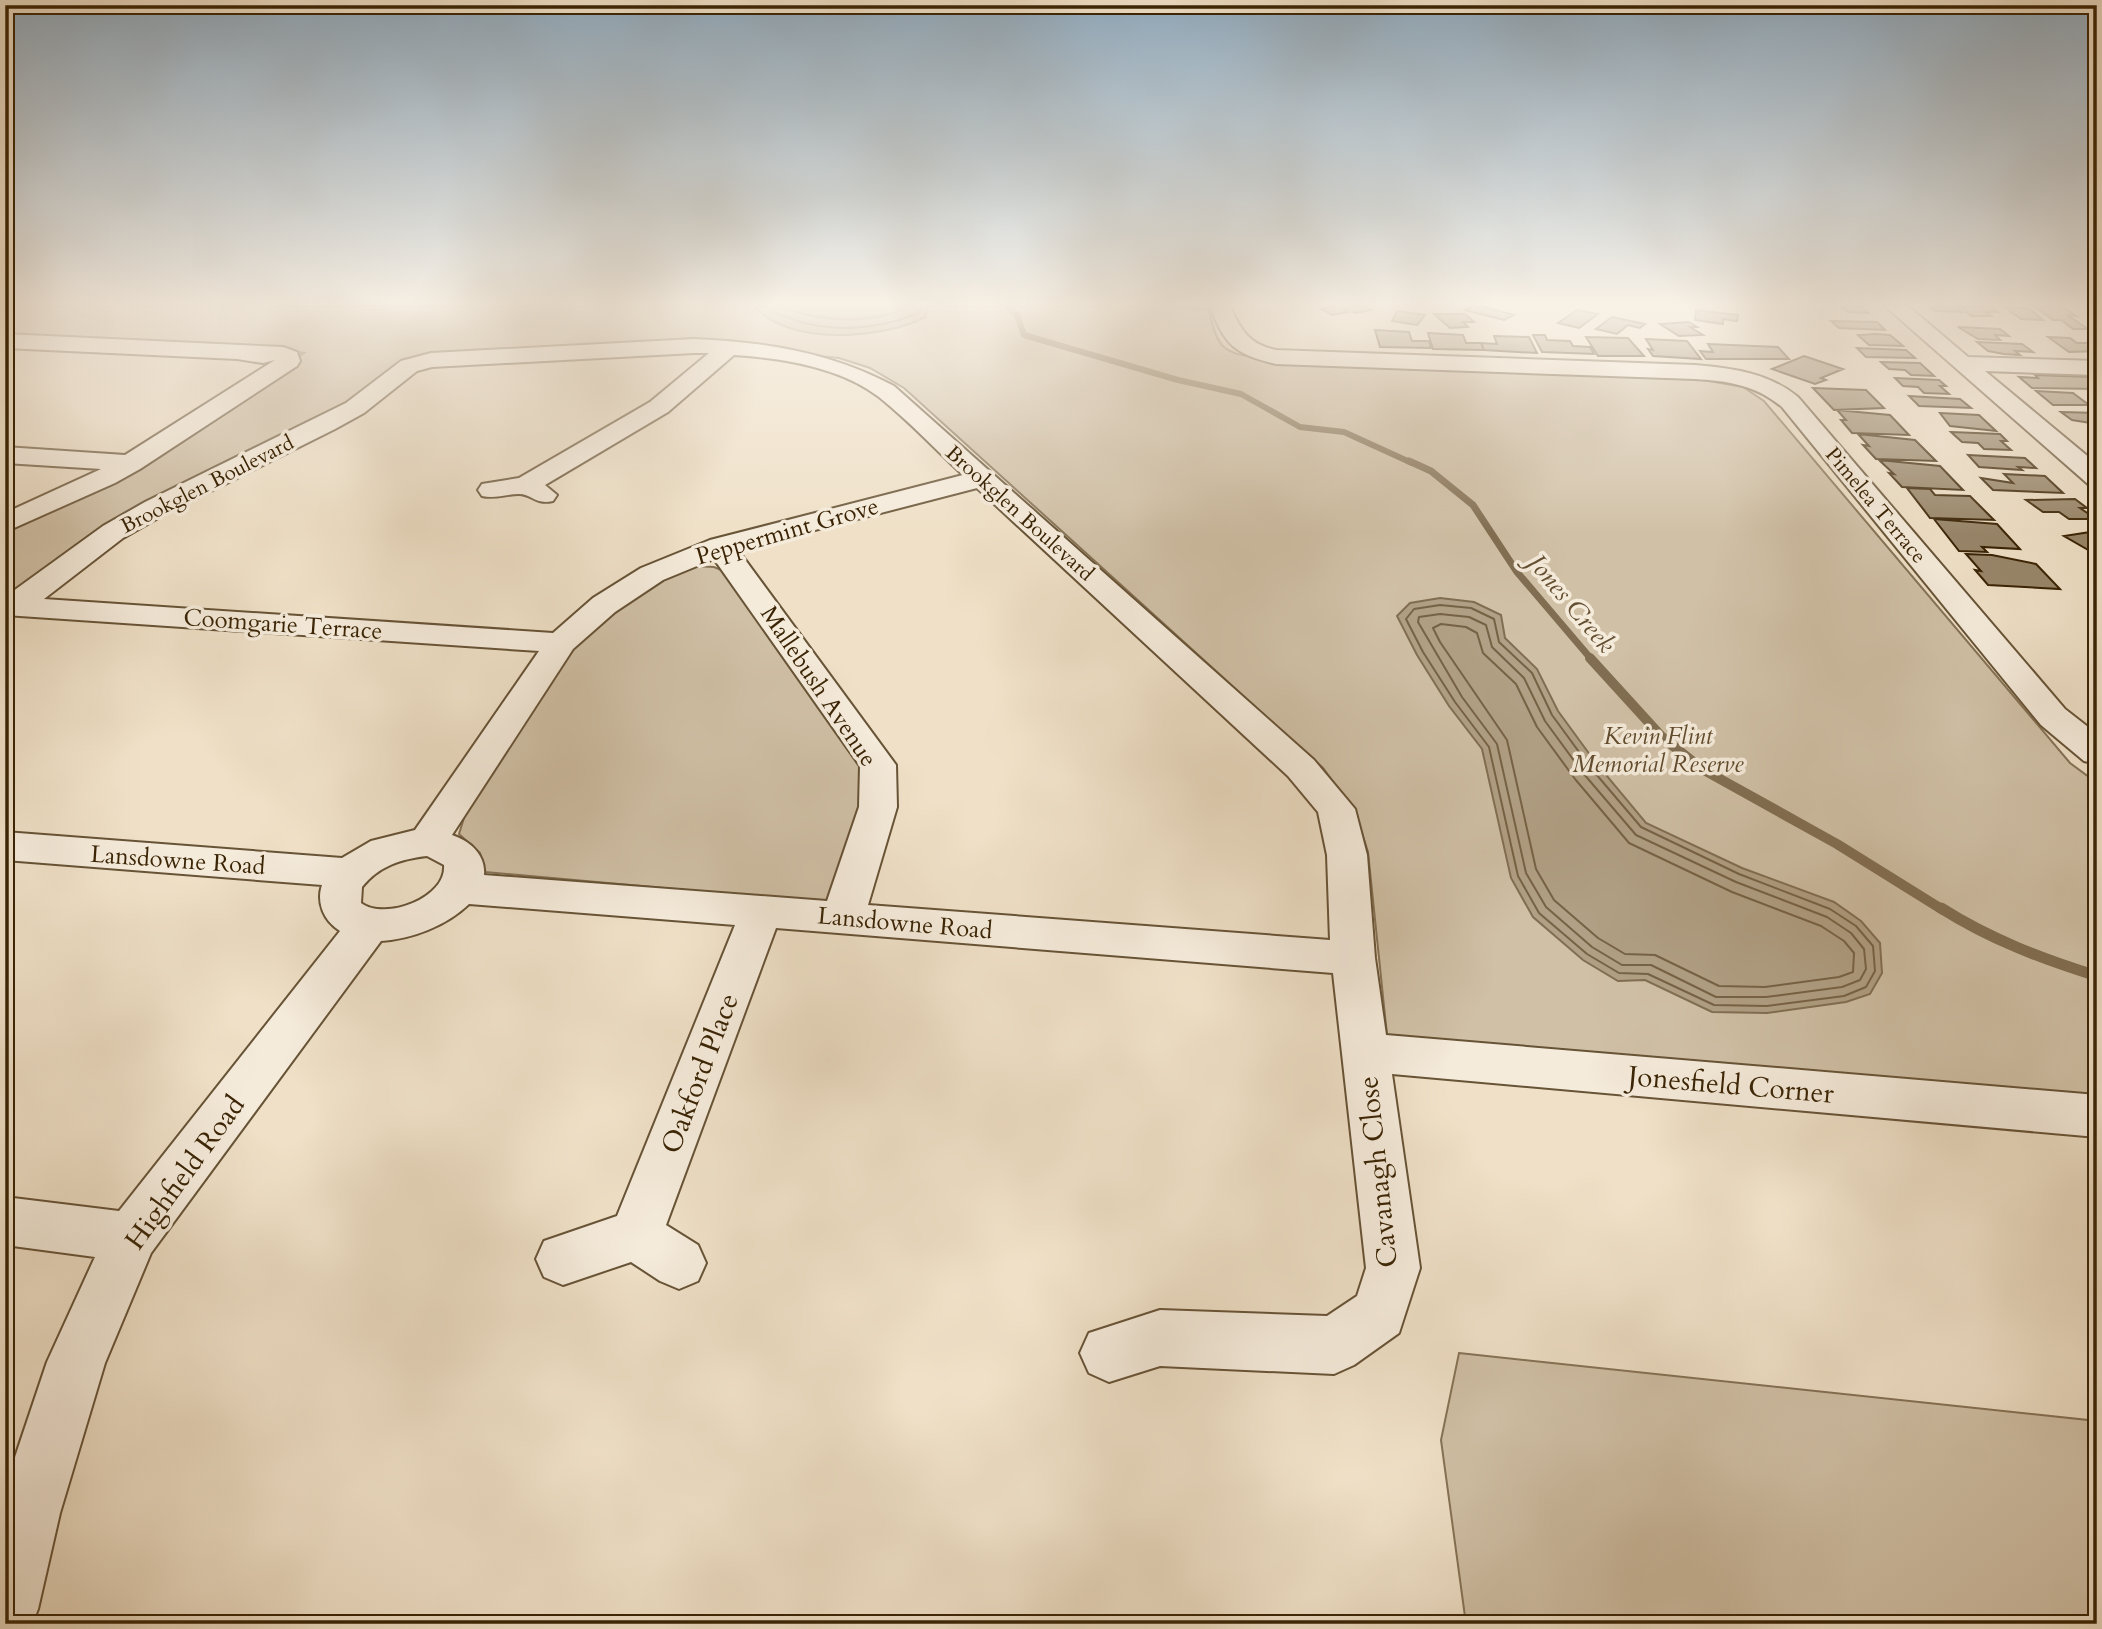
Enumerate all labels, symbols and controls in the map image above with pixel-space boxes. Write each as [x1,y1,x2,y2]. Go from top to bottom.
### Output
street label: Brookglen Boulevard [116,428,299,541]
street label: Brookglen Boulevard [939,439,1100,588]
street label: Pimelea Terrace [1818,441,1933,570]
street label: Peppermint Grove [692,490,882,573]
water label: Jones Creek [1516,542,1624,661]
street label: Mallebush Avenue [752,599,885,773]
street label: Coomgarie Terrace [182,601,384,648]
park label: Kevin Flint Memorial Reserve [1573,720,1744,781]
street label: Lansdowne Road [89,838,267,883]
street label: Lansdowne Road [816,899,994,948]
street label: Oakford Place [652,988,748,1159]
street label: Jonesfield Corner [1623,1057,1836,1113]
street label: Cavanagh Close [1349,1074,1407,1269]
street label: Highfield Road [116,1088,254,1257]

